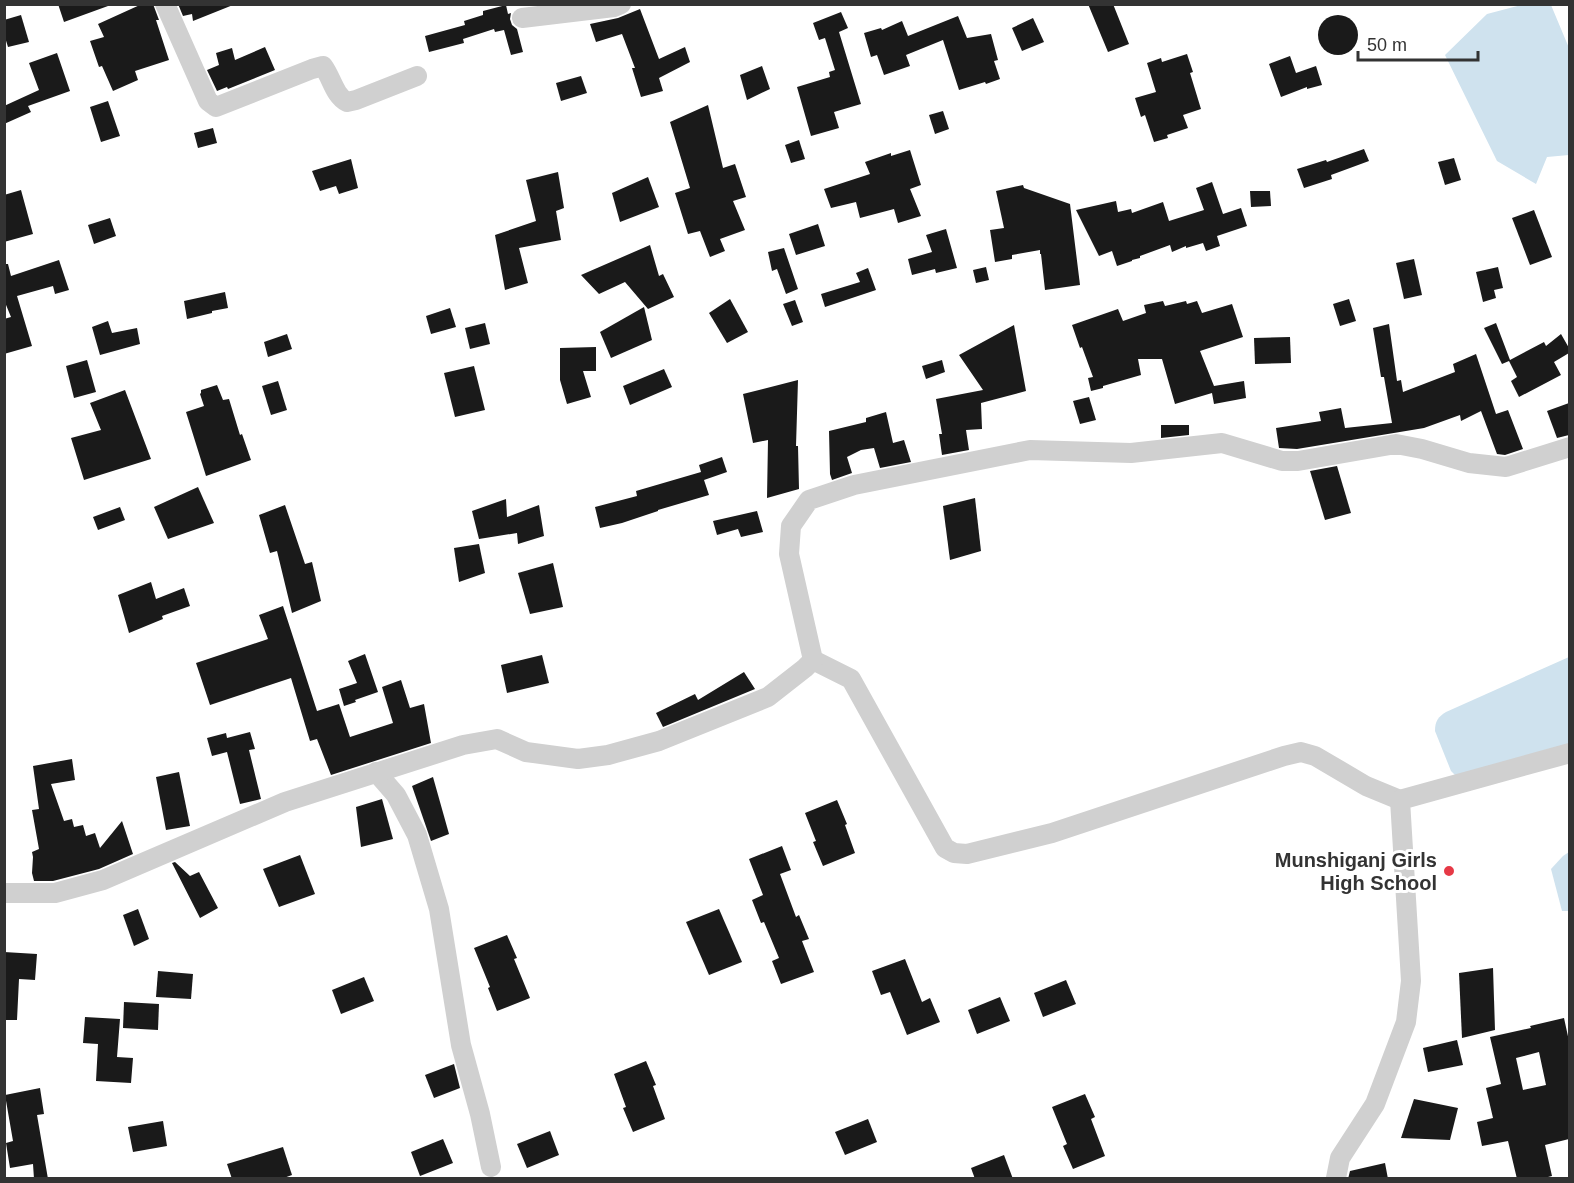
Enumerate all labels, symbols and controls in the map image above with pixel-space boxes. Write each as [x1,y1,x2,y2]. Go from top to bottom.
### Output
scale bar [1358,24,1478,62]
text: 50 m [1367,35,1407,55]
place label: Munshiganj Girls High School [1275,849,1437,894]
marker: Munshiganj Girls High School [1442,864,1456,878]

